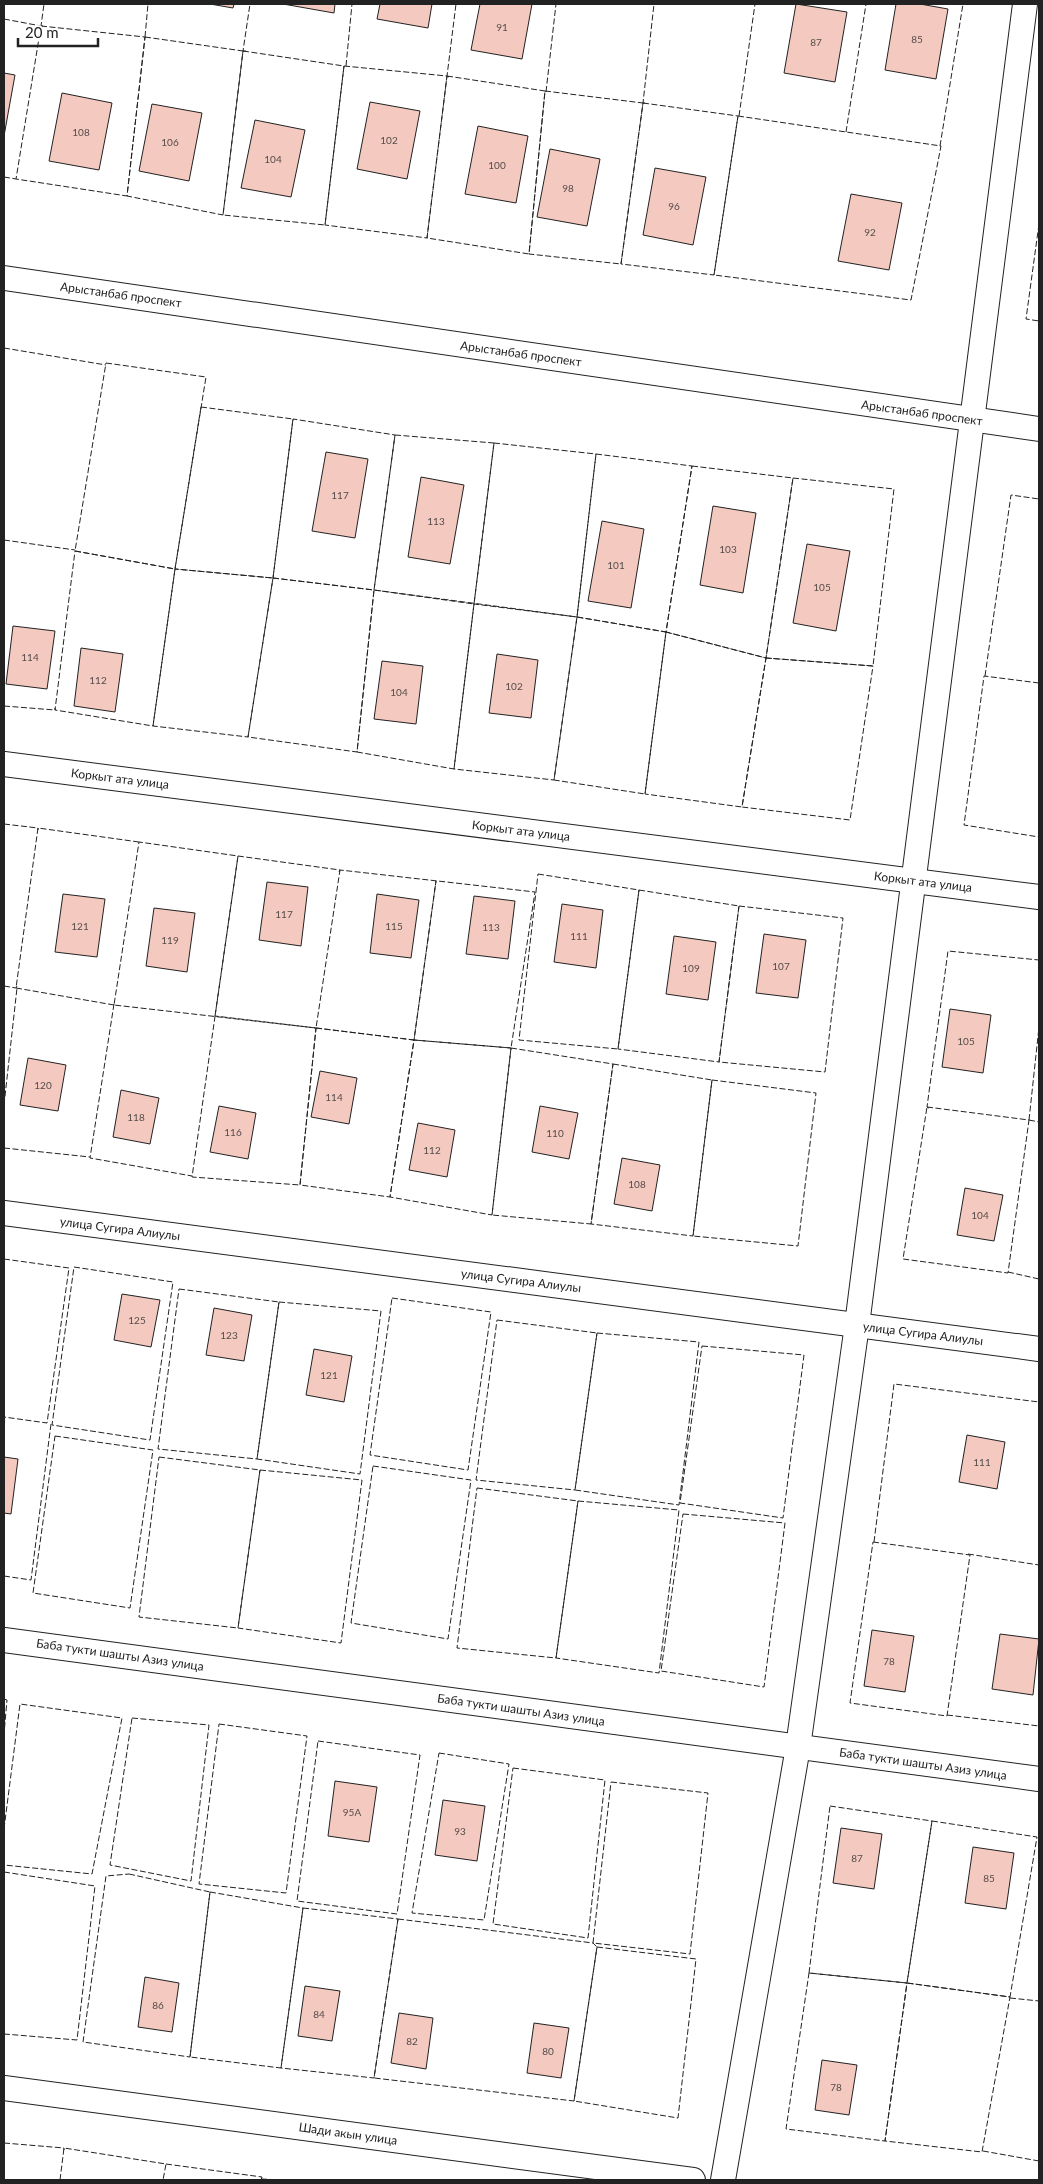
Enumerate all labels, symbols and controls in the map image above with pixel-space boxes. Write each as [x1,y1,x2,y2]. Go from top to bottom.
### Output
scale bar [18,15,98,47]
house number: 91 [496,21,508,33]
text: 20 m [25,23,59,41]
house number: 85 [911,33,923,45]
house number: 87 [810,36,822,48]
house number: 108 [72,126,90,138]
house number: 102 [380,134,398,146]
house number: 106 [161,136,179,148]
house number: 104 [264,153,282,165]
house number: 100 [488,159,506,171]
house number: 98 [562,182,574,194]
house number: 96 [668,200,680,212]
house number: 92 [864,226,876,238]
street label: Арыстанбаб проспект [59,279,183,310]
street label: Арыстанбаб проспект [459,338,583,369]
street label: Арыстанбаб проспект [860,397,984,428]
house number: 117 [331,489,349,501]
house number: 113 [427,515,445,527]
house number: 103 [719,543,737,555]
house number: 101 [607,559,625,571]
house number: 105 [813,581,831,593]
house number: 114 [21,651,39,663]
house number: 112 [89,674,107,686]
house number: 102 [505,680,523,692]
house number: 104 [390,686,408,698]
street label: Коркыт ата улица [70,765,170,792]
street label: Коркыт ата улица [471,817,571,844]
street label: Коркыт ата улица [873,868,973,895]
house number: 117 [275,908,293,920]
house number: 121 [71,920,89,932]
house number: 115 [385,920,403,932]
house number: 113 [482,921,500,933]
house number: 111 [570,930,588,942]
house number: 119 [161,934,179,946]
house number: 107 [772,960,790,972]
house number: 109 [682,962,700,974]
house number: 105 [957,1035,975,1047]
house number: 120 [34,1079,52,1091]
house number: 114 [325,1091,343,1103]
house number: 118 [127,1111,145,1123]
house number: 116 [224,1126,242,1138]
house number: 110 [546,1127,564,1139]
house number: 112 [423,1144,441,1156]
house number: 108 [628,1178,646,1190]
house number: 104 [971,1209,989,1221]
street label: улица Сугира Алиулы [59,1214,181,1243]
street label: улица Сугира Алиулы [460,1266,582,1295]
house number: 125 [128,1314,146,1326]
street label: улица Сугира Алиулы [862,1319,984,1348]
house number: 123 [220,1329,238,1341]
house number: 121 [320,1369,338,1381]
house number: 111 [973,1456,991,1468]
street label: Баба тукти шашты Азиз улица [35,1635,205,1674]
house number: 78 [883,1655,895,1667]
street label: Баба тукти шашты Азиз улица [436,1690,606,1729]
street label: Баба тукти шашты Азиз улица [838,1744,1008,1783]
house number: 95А [343,1806,361,1818]
house number: 93 [454,1825,466,1837]
house number: 87 [851,1852,863,1864]
house number: 85 [983,1872,995,1884]
house number: 86 [152,1999,164,2011]
house number: 84 [313,2008,325,2020]
house number: 82 [406,2035,418,2047]
house number: 80 [542,2045,554,2057]
house number: 78 [830,2081,842,2093]
street label: Шади акын улица [298,2119,398,2148]

